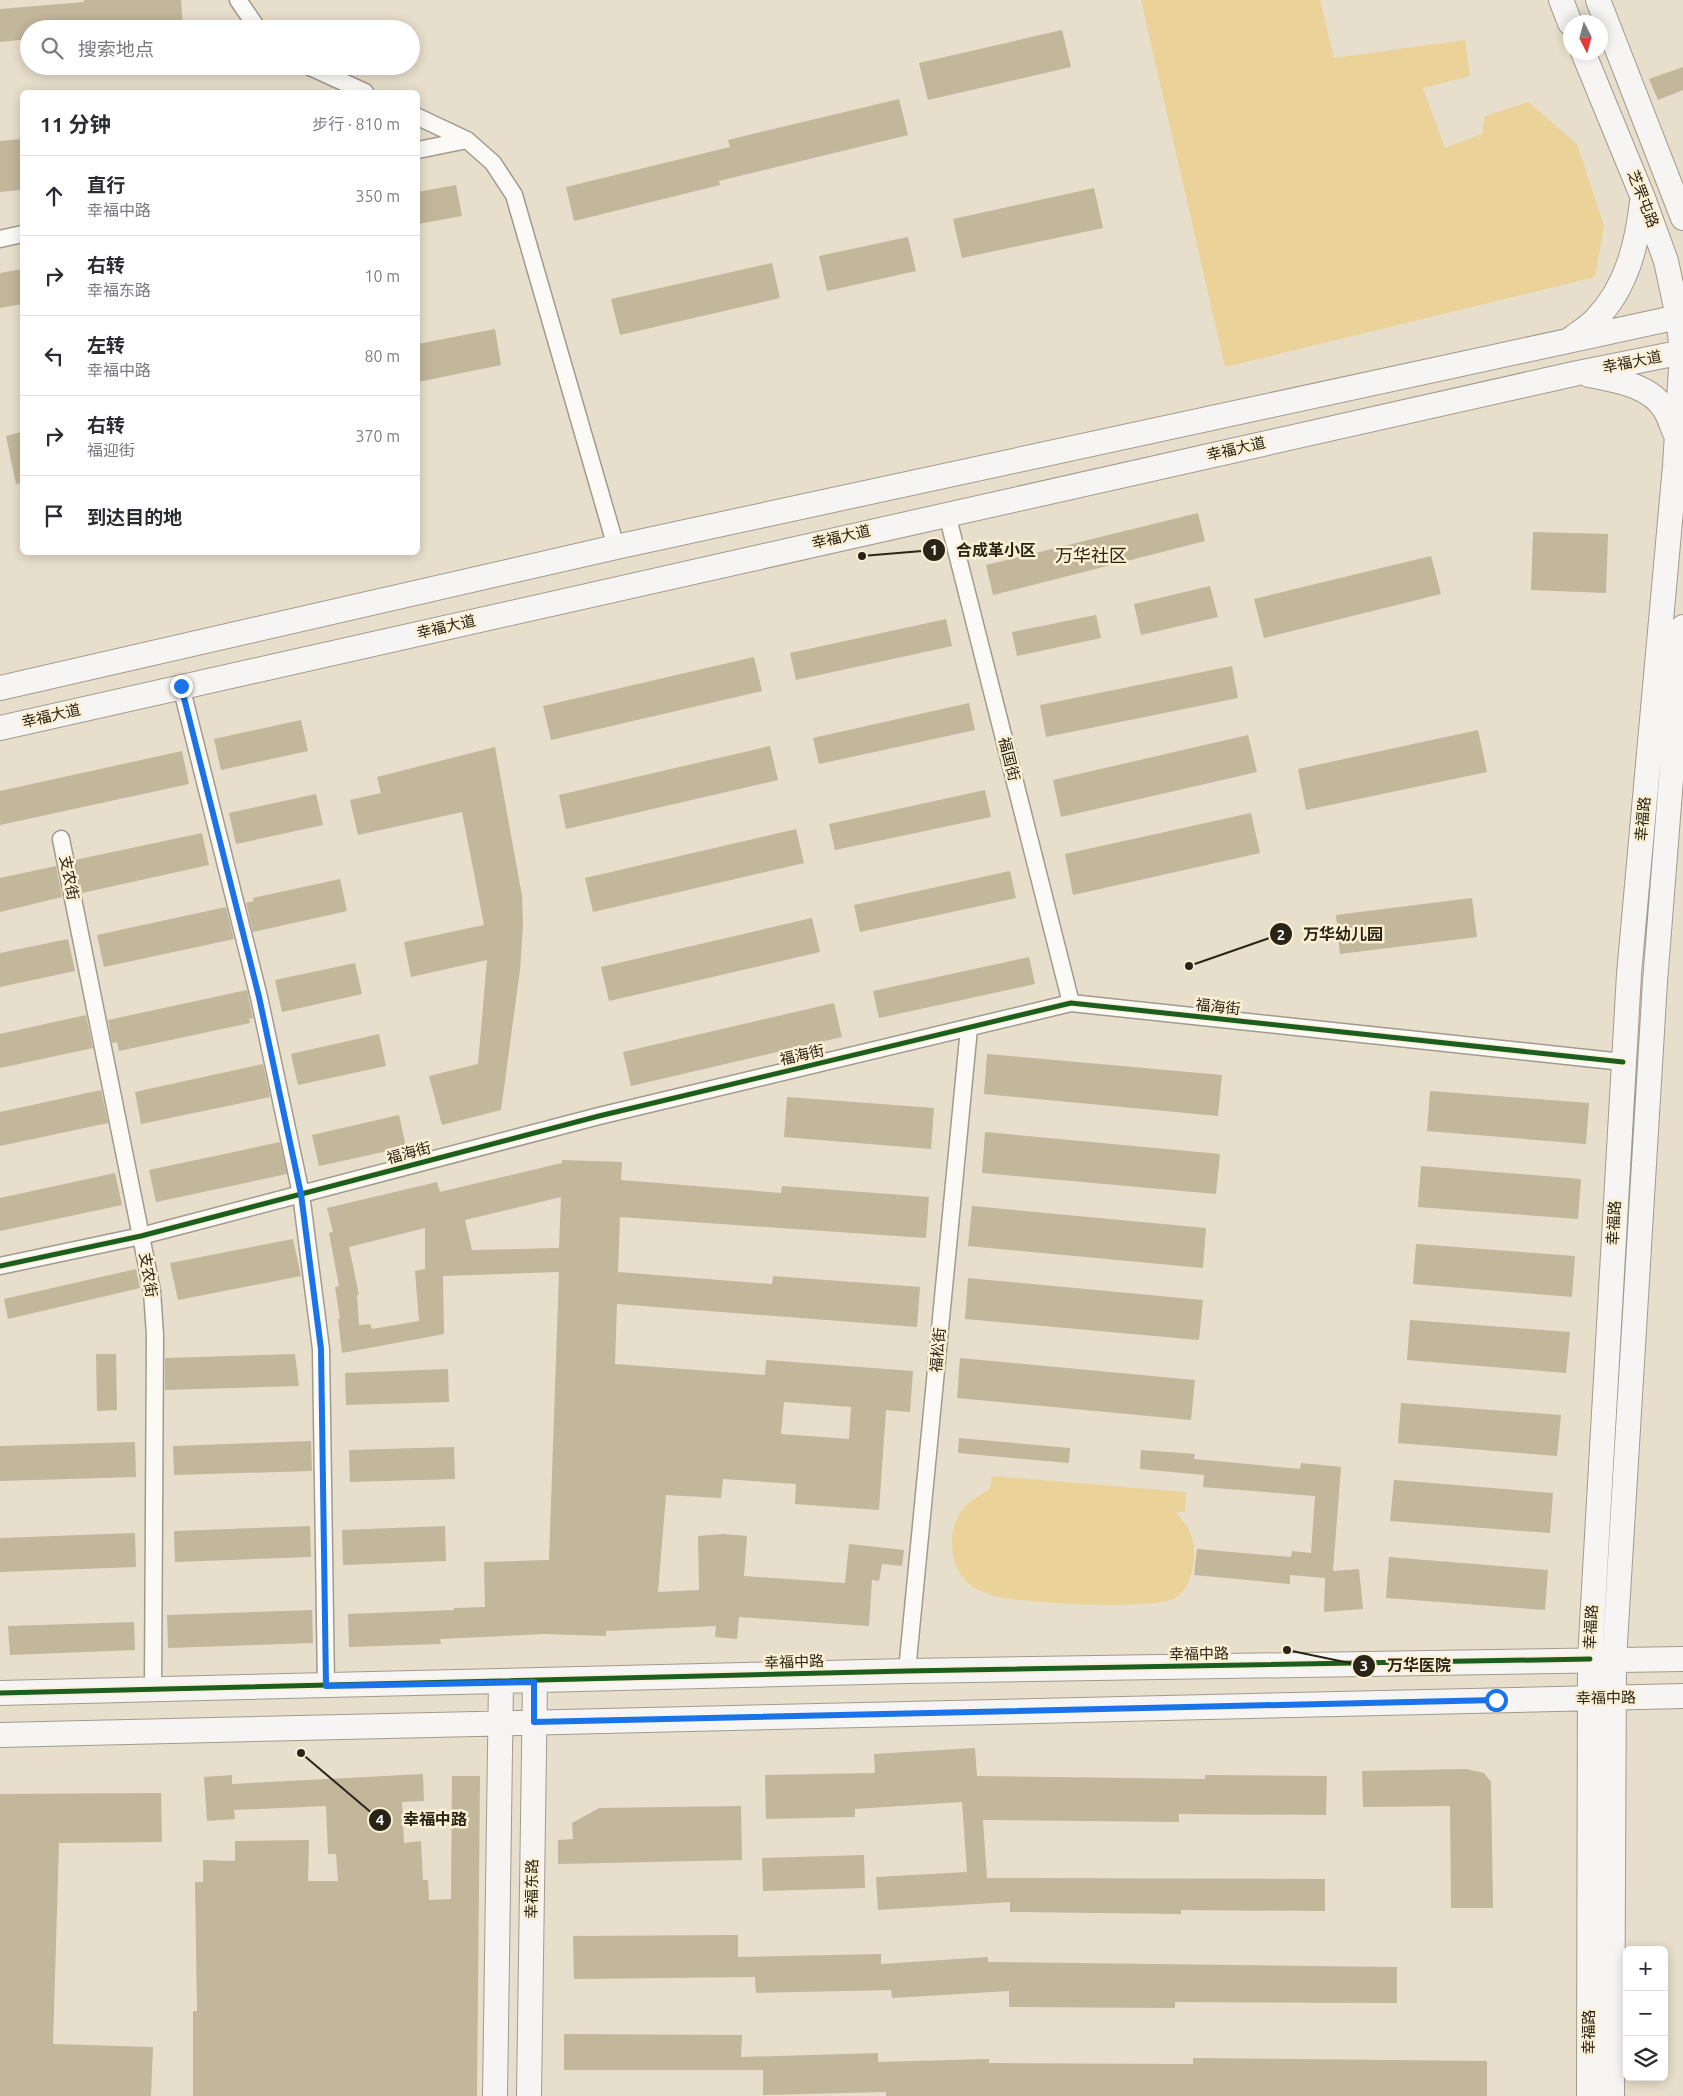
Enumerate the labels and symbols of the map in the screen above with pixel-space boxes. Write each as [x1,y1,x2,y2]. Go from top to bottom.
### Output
north arrow [1563,15,1608,60]
street label: 芝罘屯路 [1625,168,1662,230]
street label: 幸福大道 [1601,347,1663,376]
street label: 幸福大道 [1205,433,1267,464]
street label: 幸福大道 [810,521,872,552]
callout: 合成革小区 [921,535,1046,566]
text: 1 [930,541,938,558]
text: 合成革小区 [956,541,1036,559]
district label: 万华社区 [1055,545,1127,565]
street label: 幸福大道 [415,611,477,642]
route end [170,675,193,698]
street label: 幸福大道 [20,700,82,731]
street label: 福国街 [996,735,1023,783]
street label: 幸福路 [1632,796,1653,842]
street label: 支农街 [57,854,82,902]
callout: 万华幼儿园 [1268,919,1393,950]
text: 万华幼儿园 [1303,925,1383,943]
text: 2 [1277,926,1285,943]
street label: 福海街 [1195,996,1241,1017]
street label: 福海街 [778,1041,826,1068]
street label: 福海街 [385,1138,433,1167]
street label: 幸福路 [1604,1200,1623,1246]
street label: 支农街 [137,1251,160,1298]
street label: 福松街 [927,1327,948,1373]
street label: 幸福路 [1581,1604,1600,1650]
street label: 幸福中路 [1169,1644,1229,1663]
callout: 万华医院 [1352,1650,1461,1681]
street label: 幸福中路 [764,1652,824,1671]
text: 万华医院 [1387,1656,1451,1674]
text: 3 [1360,1657,1368,1674]
street label: 幸福中路 [1576,1688,1636,1707]
route start [1485,1689,1508,1712]
callout: 幸福中路 [368,1804,477,1835]
text: 幸福中路 [403,1810,467,1828]
text: 4 [376,1811,384,1828]
street label: 幸福东路 [522,1859,541,1919]
street label: 幸福路 [1580,2009,1597,2055]

